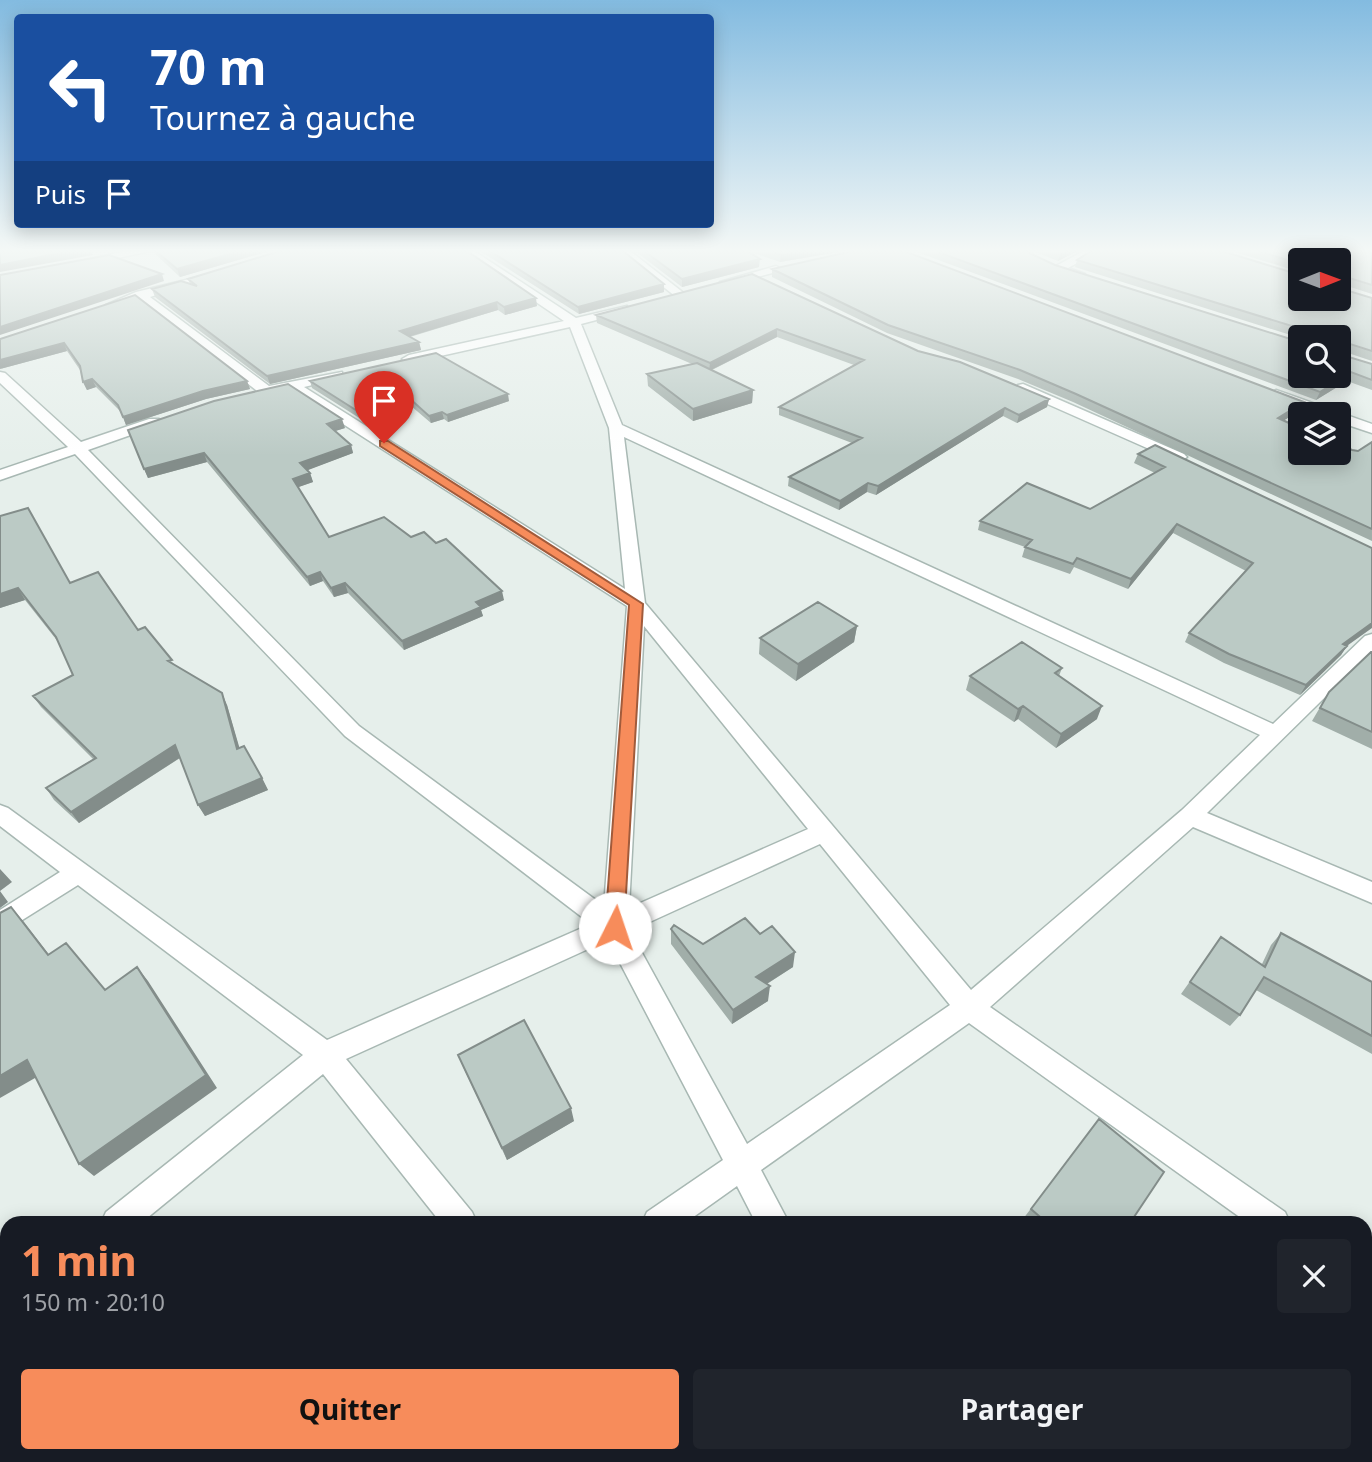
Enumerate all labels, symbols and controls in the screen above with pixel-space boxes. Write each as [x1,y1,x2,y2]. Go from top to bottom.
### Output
text: 70 m [150,33,267,99]
icon: left [35,42,126,133]
text: Tournez à gauche [150,96,416,139]
icon: arrive [100,175,138,213]
text: Puis [35,176,86,212]
north arrow [1288,248,1351,312]
map controls [1288,248,1351,465]
button: search [1288,325,1351,388]
pin [354,371,414,443]
icon: arrive [365,382,403,420]
button: layers [1288,402,1351,465]
position arrow [578,891,652,965]
text: 1 min [21,1231,137,1288]
button: close [1277,1239,1351,1313]
text: 150 m · 20:10 [21,1286,165,1318]
button: Quitter [21,1369,679,1449]
button: Partager [693,1369,1351,1449]

